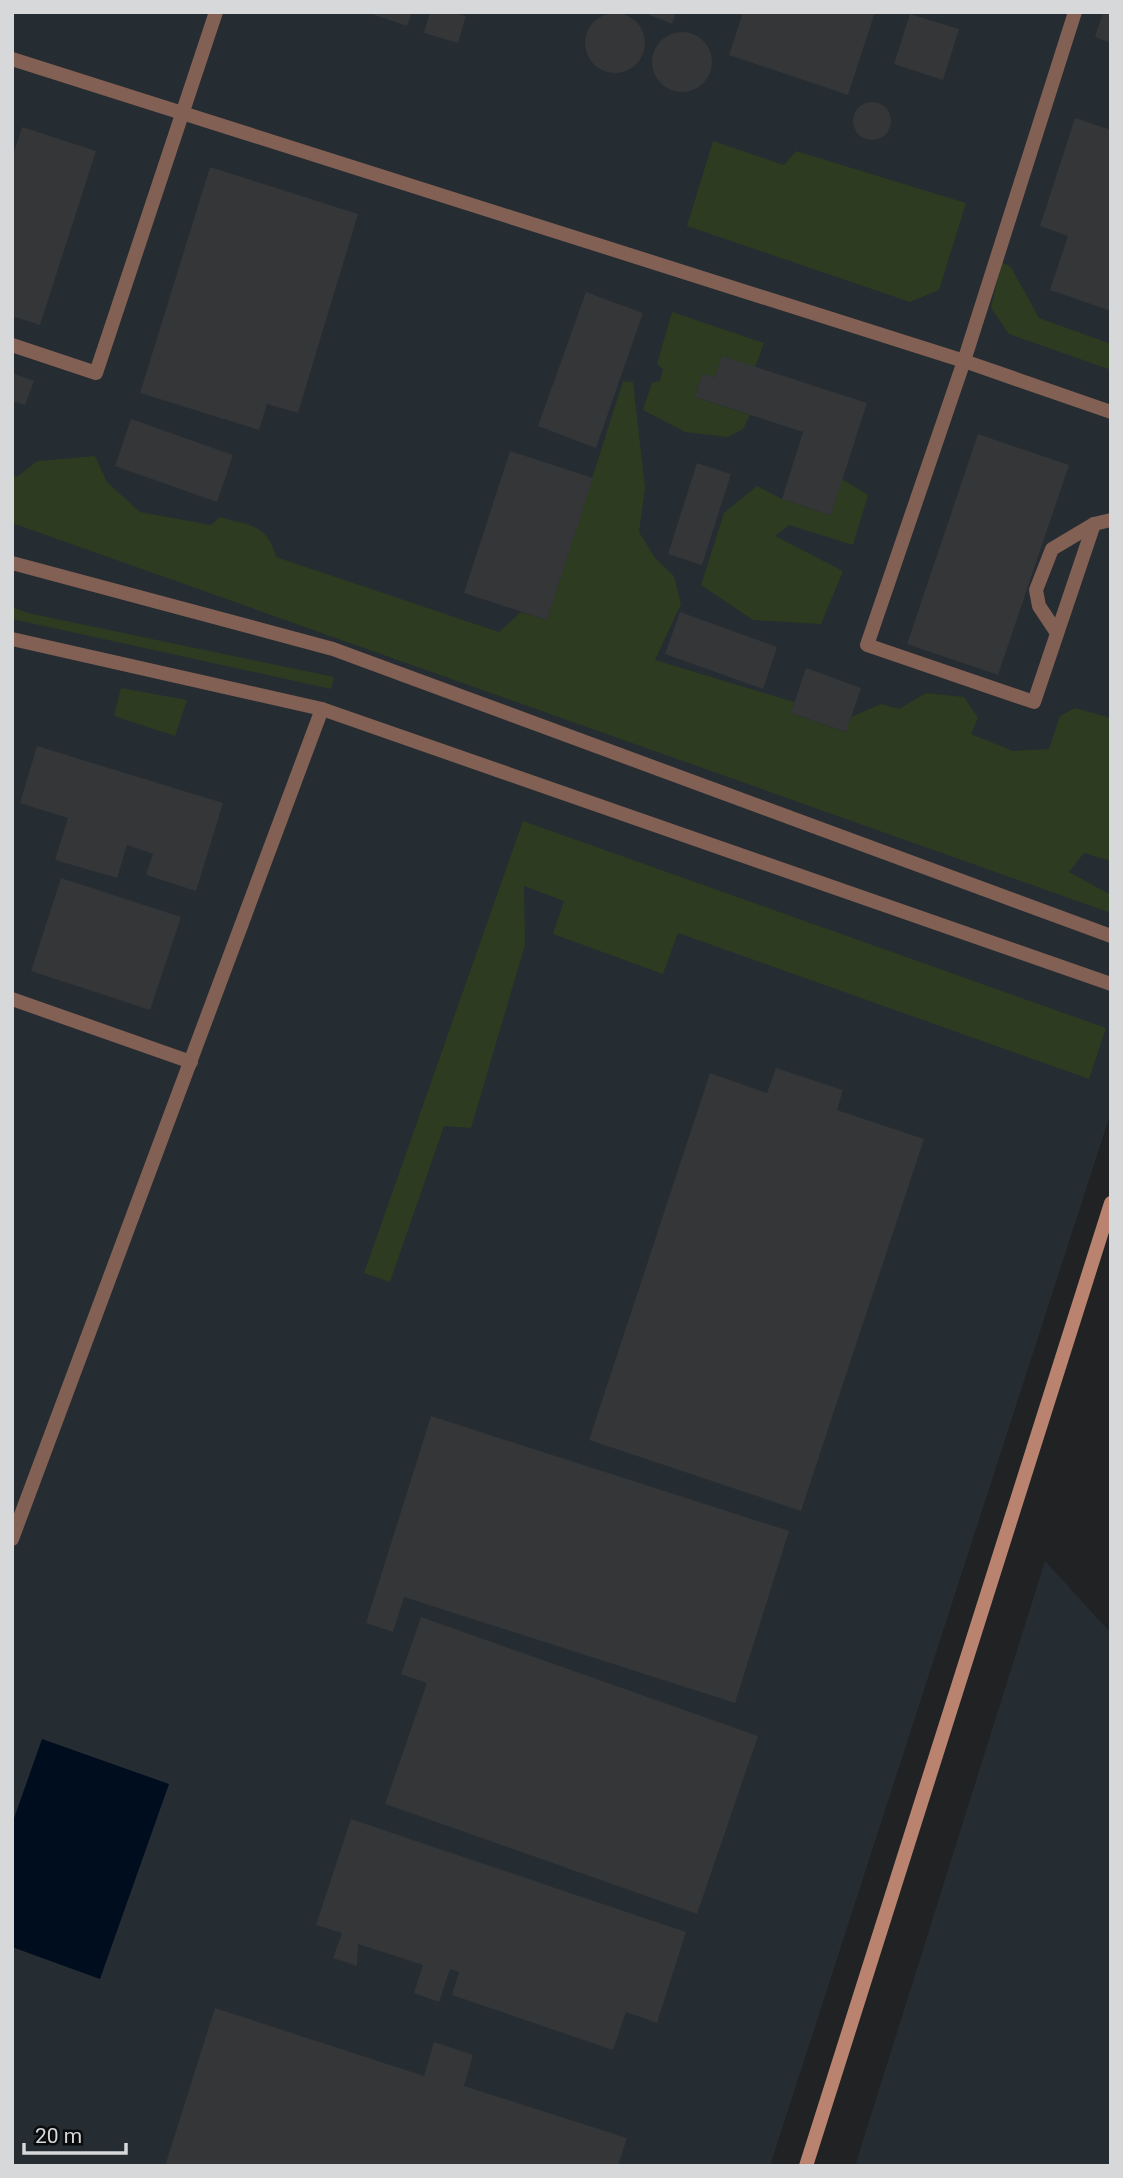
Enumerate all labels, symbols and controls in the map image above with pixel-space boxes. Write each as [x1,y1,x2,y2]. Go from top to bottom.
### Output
scale bar [24,2112,126,2156]
text: 20 m [35,2124,82,2148]

